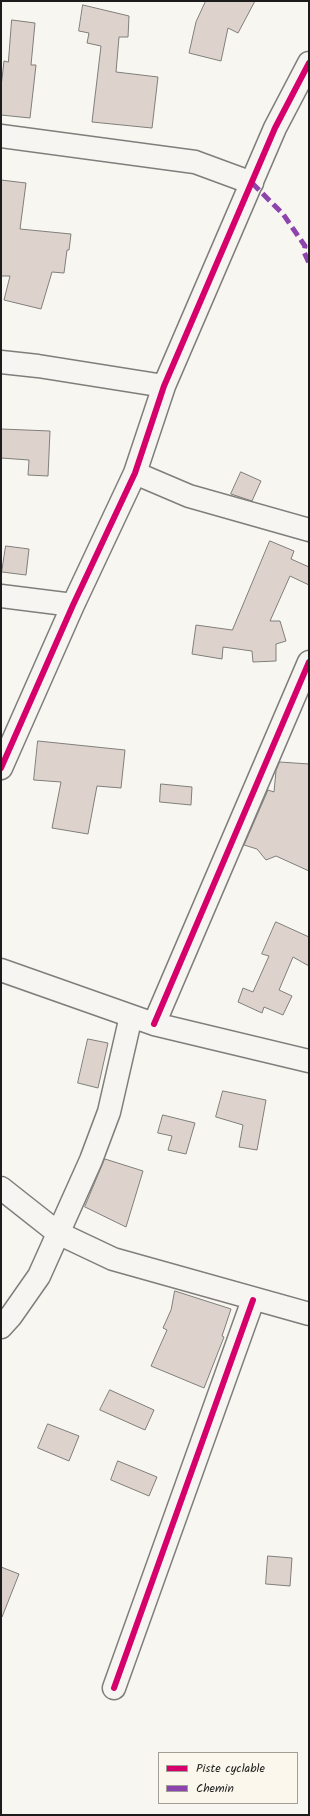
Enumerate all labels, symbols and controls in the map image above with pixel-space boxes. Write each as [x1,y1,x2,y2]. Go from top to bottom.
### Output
legend [158,1752,298,1804]
text: Piste cyclable [196,1759,265,1778]
text: Chemin [196,1779,234,1798]

